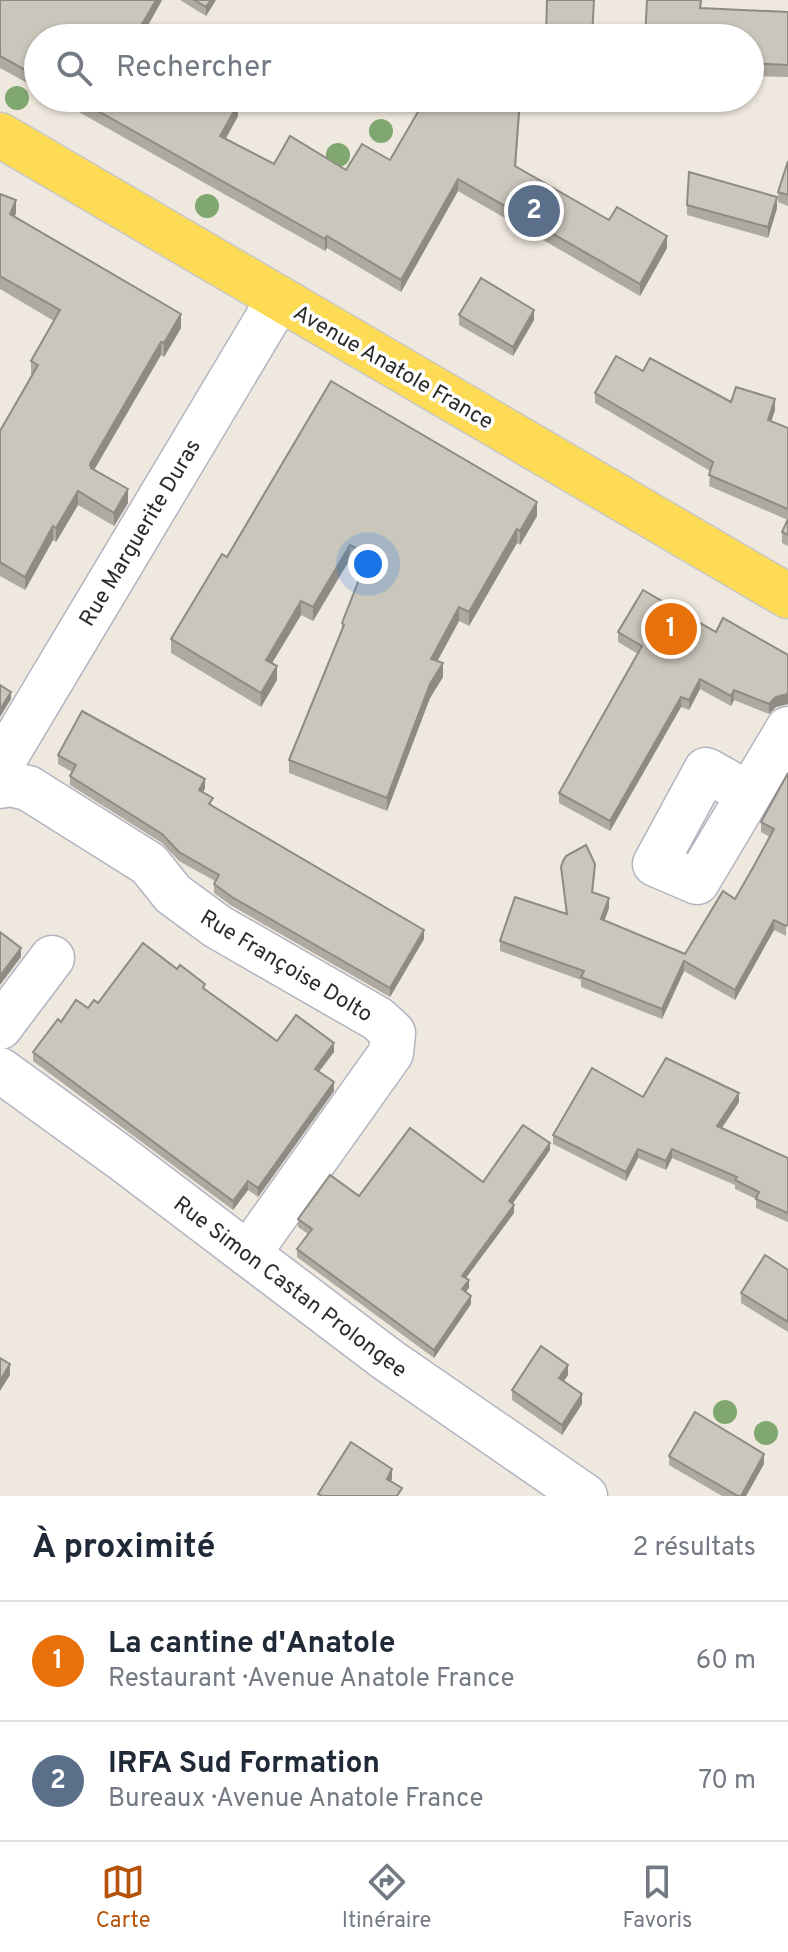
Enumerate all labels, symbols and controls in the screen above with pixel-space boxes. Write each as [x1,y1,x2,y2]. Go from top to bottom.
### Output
search box [24,24,764,112]
icon: search [52,46,96,90]
text: Rechercher [116,50,272,87]
pin: 2 [508,181,560,241]
street label: Avenue Anatole France [288,300,497,436]
street label: Rue Marguerite Duras [74,435,208,632]
your location [348,544,388,584]
pin: 1 [645,599,697,659]
street label: Rue Françoise Dolto [195,905,377,1029]
street label: Rue Simon Castan Prolongee [167,1191,412,1385]
text: À proximité [32,1527,215,1570]
text: 2 résultats [632,1532,756,1565]
text: La cantine d'Anatole [108,1626,396,1663]
text: 1 [53,1645,63,1678]
text: 60 m [696,1645,756,1678]
text: Restaurant · Avenue Anatole France [108,1663,514,1696]
text: IRFA Sud Formation [108,1746,380,1783]
text: 2 [50,1765,66,1798]
text: 70 m [698,1765,756,1798]
text: Bureaux · Avenue Anatole France [108,1783,484,1816]
tab: Carte [96,1860,151,1935]
tab: Itinéraire [342,1860,431,1935]
tab: Favoris [623,1860,692,1935]

